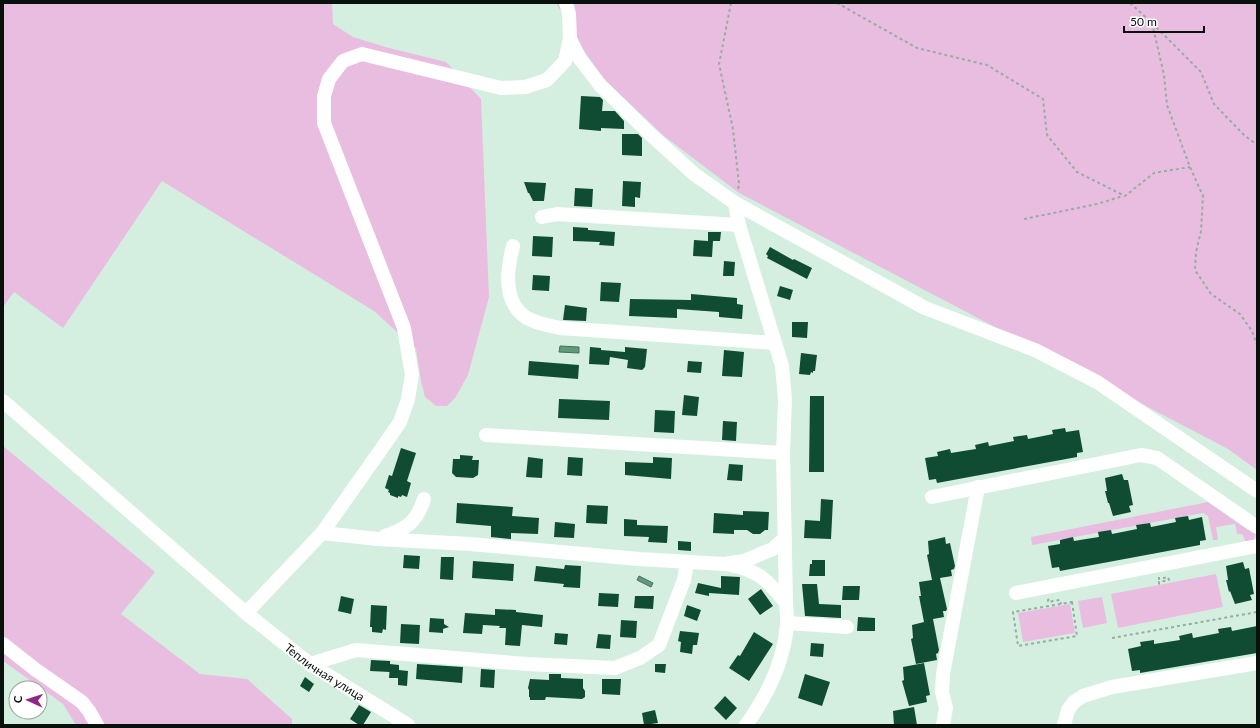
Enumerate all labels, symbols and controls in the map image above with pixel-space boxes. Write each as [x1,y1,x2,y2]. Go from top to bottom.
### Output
scale bar [1124,8,1204,34]
text: 50 m [1130,14,1157,29]
street label: Тепличная улица [282,639,368,704]
north arrow [8,680,48,720]
text: С [11,695,24,703]

